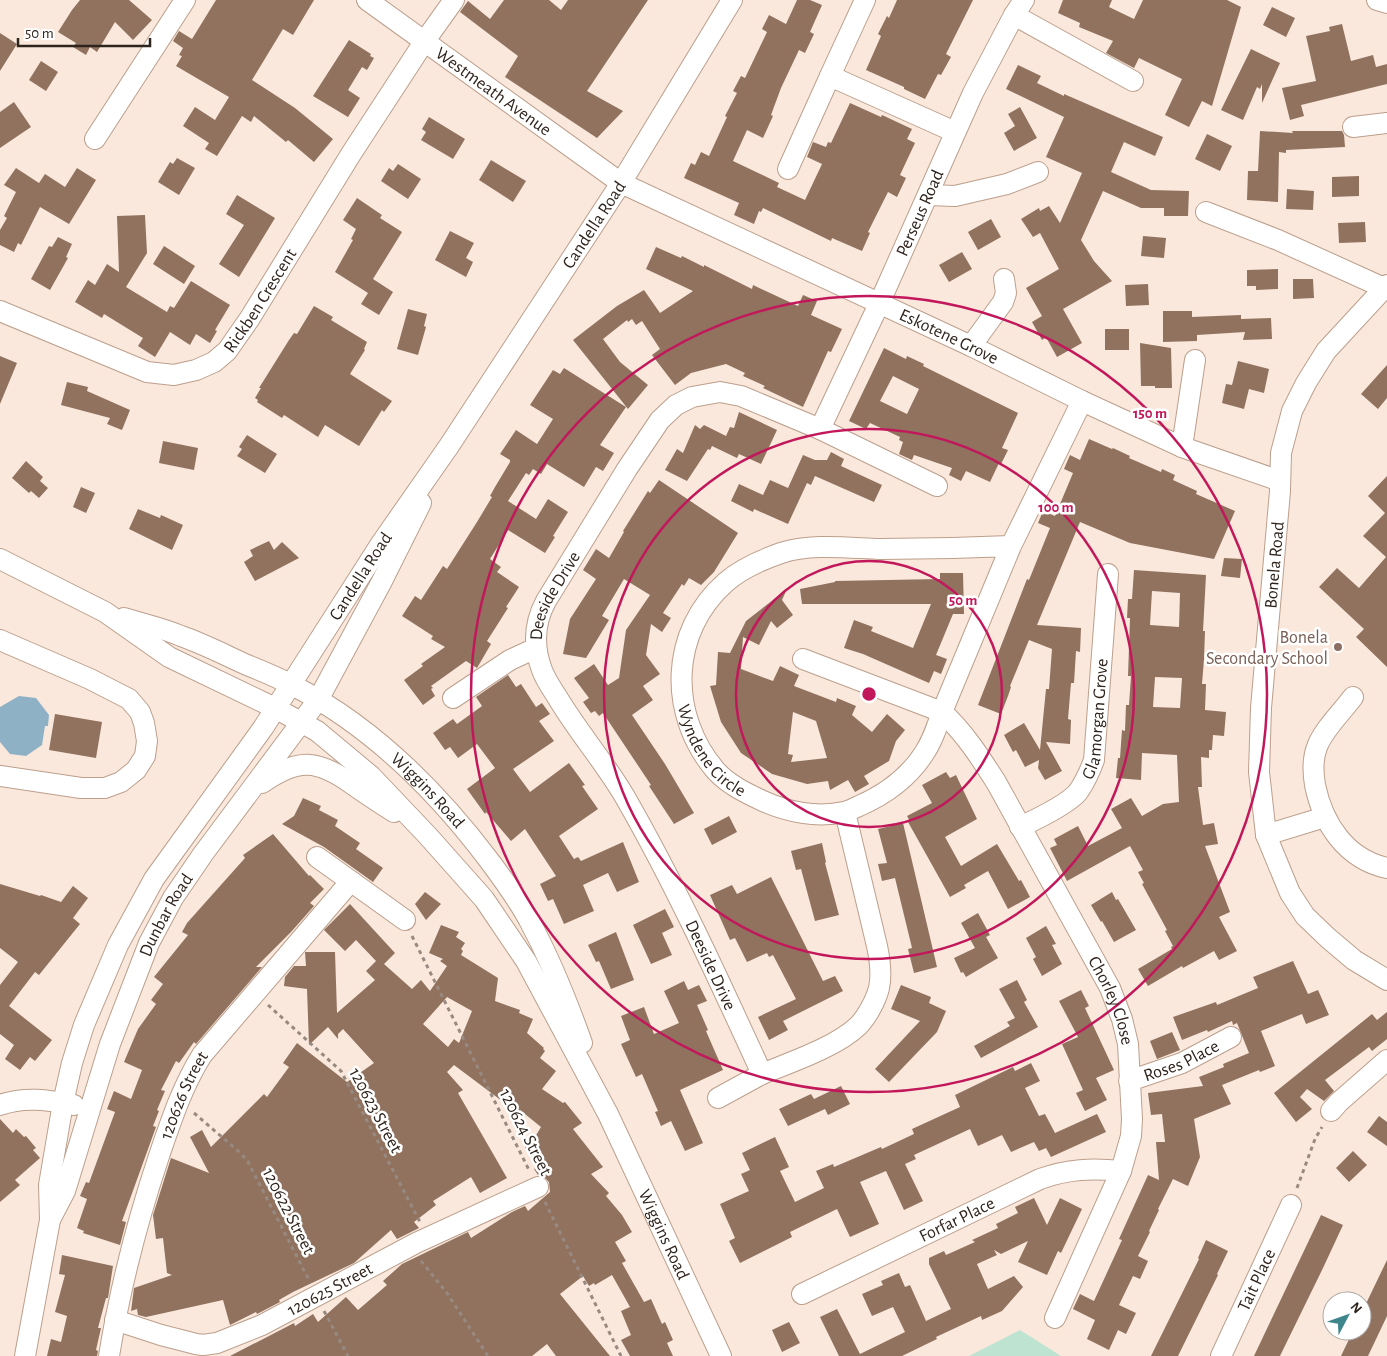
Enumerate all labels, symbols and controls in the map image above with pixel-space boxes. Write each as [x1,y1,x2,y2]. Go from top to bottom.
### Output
scale bar [18,15,150,47]
text: 50 m [25,26,54,41]
street label: Westmeath Avenue [432,44,554,140]
street label: Perseus Road [893,167,948,259]
street label: Candella Road [560,178,630,272]
street label: Rickben Crescent [221,246,301,356]
street label: Eskotene Grove [896,306,1001,368]
text: 150 m [1133,406,1167,421]
text: 100 m [1038,500,1074,515]
street label: Bonela Road [1262,521,1288,609]
street label: Candella Road [326,529,396,624]
street label: Deeside Drive [528,549,584,641]
text: 50 m [949,593,977,608]
place label: Bonela Secondary School [1206,629,1328,668]
marker: Bonela Secondary School [1332,641,1344,653]
street label: Glamorgan Grove [1079,658,1112,782]
centre of rings [860,685,878,703]
street label: Wyndene Circle [674,703,748,801]
street label: Wiggins Road [387,750,467,832]
street label: Dunbar Road [137,871,197,959]
street label: Deeside Drive [681,918,739,1013]
street label: Chorley Close [1084,953,1136,1047]
street label: Roses Place [1141,1037,1222,1085]
street label: 120626 Street [157,1048,212,1142]
street label: 120623 Street [345,1065,405,1156]
street label: 120624 Street [496,1086,555,1179]
street label: 120622 Street [259,1165,318,1258]
street label: Wiggins Road [635,1187,692,1283]
street label: Forfar Place [917,1194,998,1246]
street label: Tait Place [1235,1246,1279,1314]
street label: 120625 Street [285,1260,376,1320]
north arrow [1322,1291,1372,1341]
text: N [1348,1300,1365,1316]

